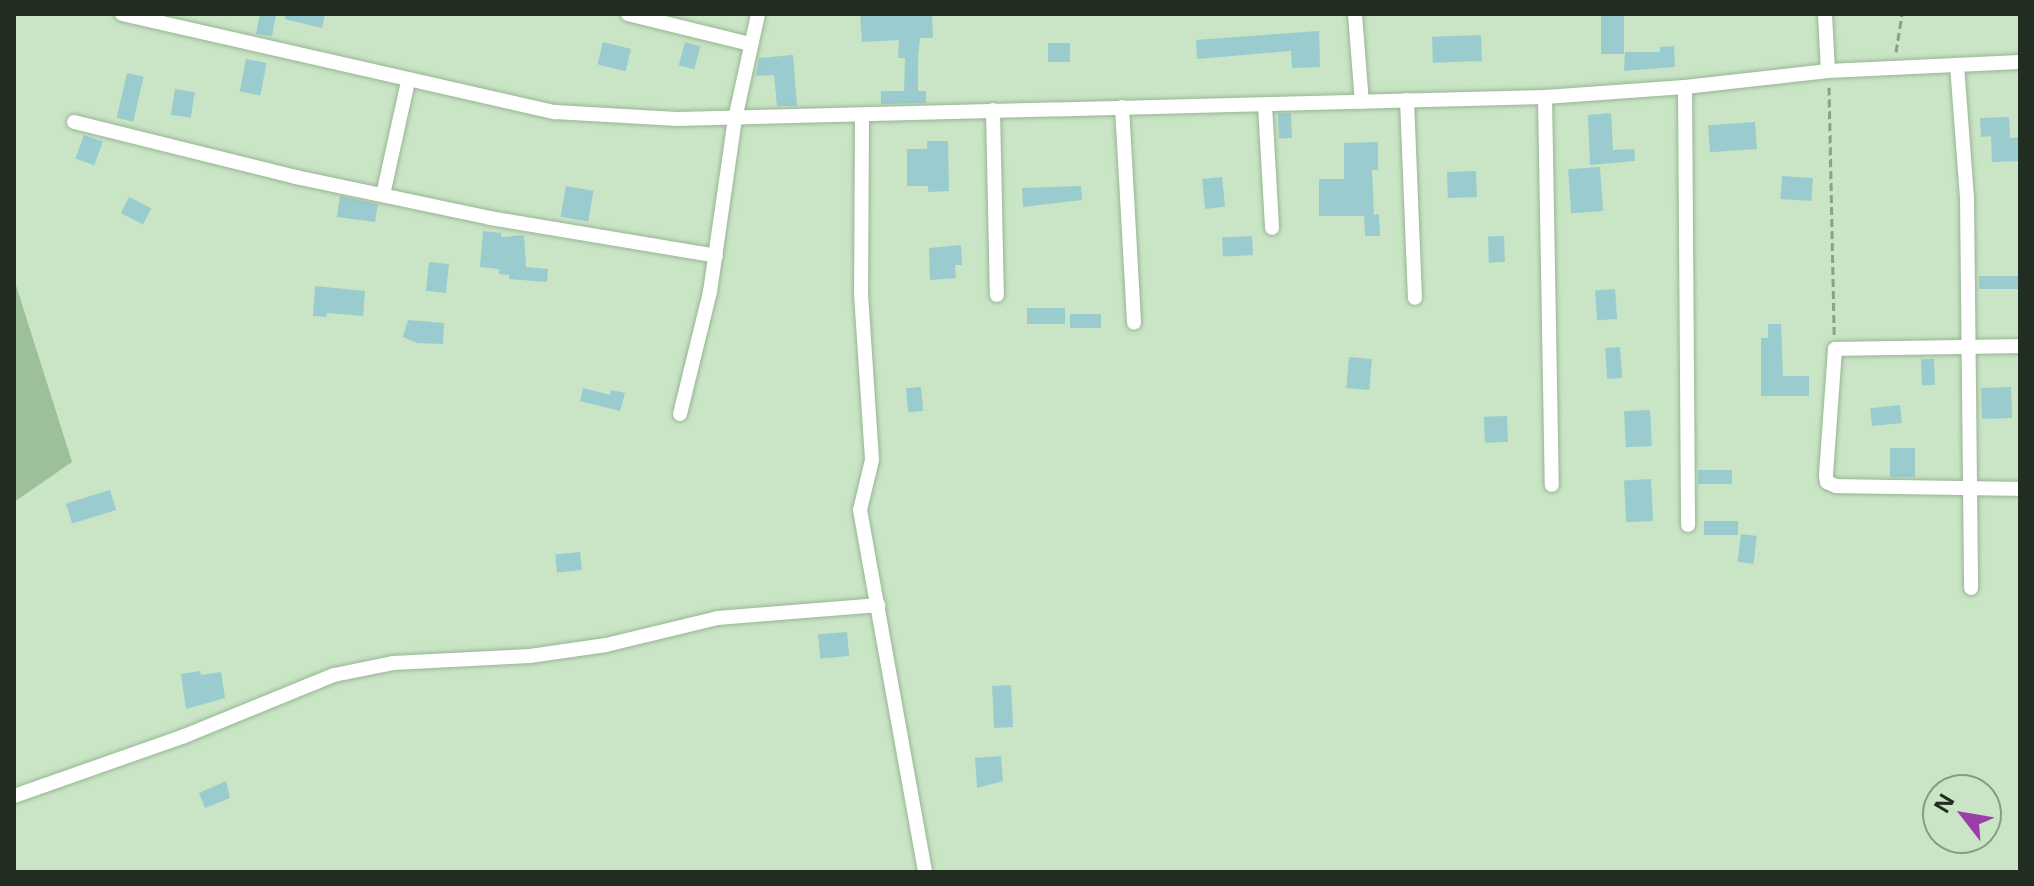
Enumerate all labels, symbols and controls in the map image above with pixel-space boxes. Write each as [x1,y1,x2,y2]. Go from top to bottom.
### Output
north arrow [1922,774,2002,854]
text: N [1926,787,1961,818]

